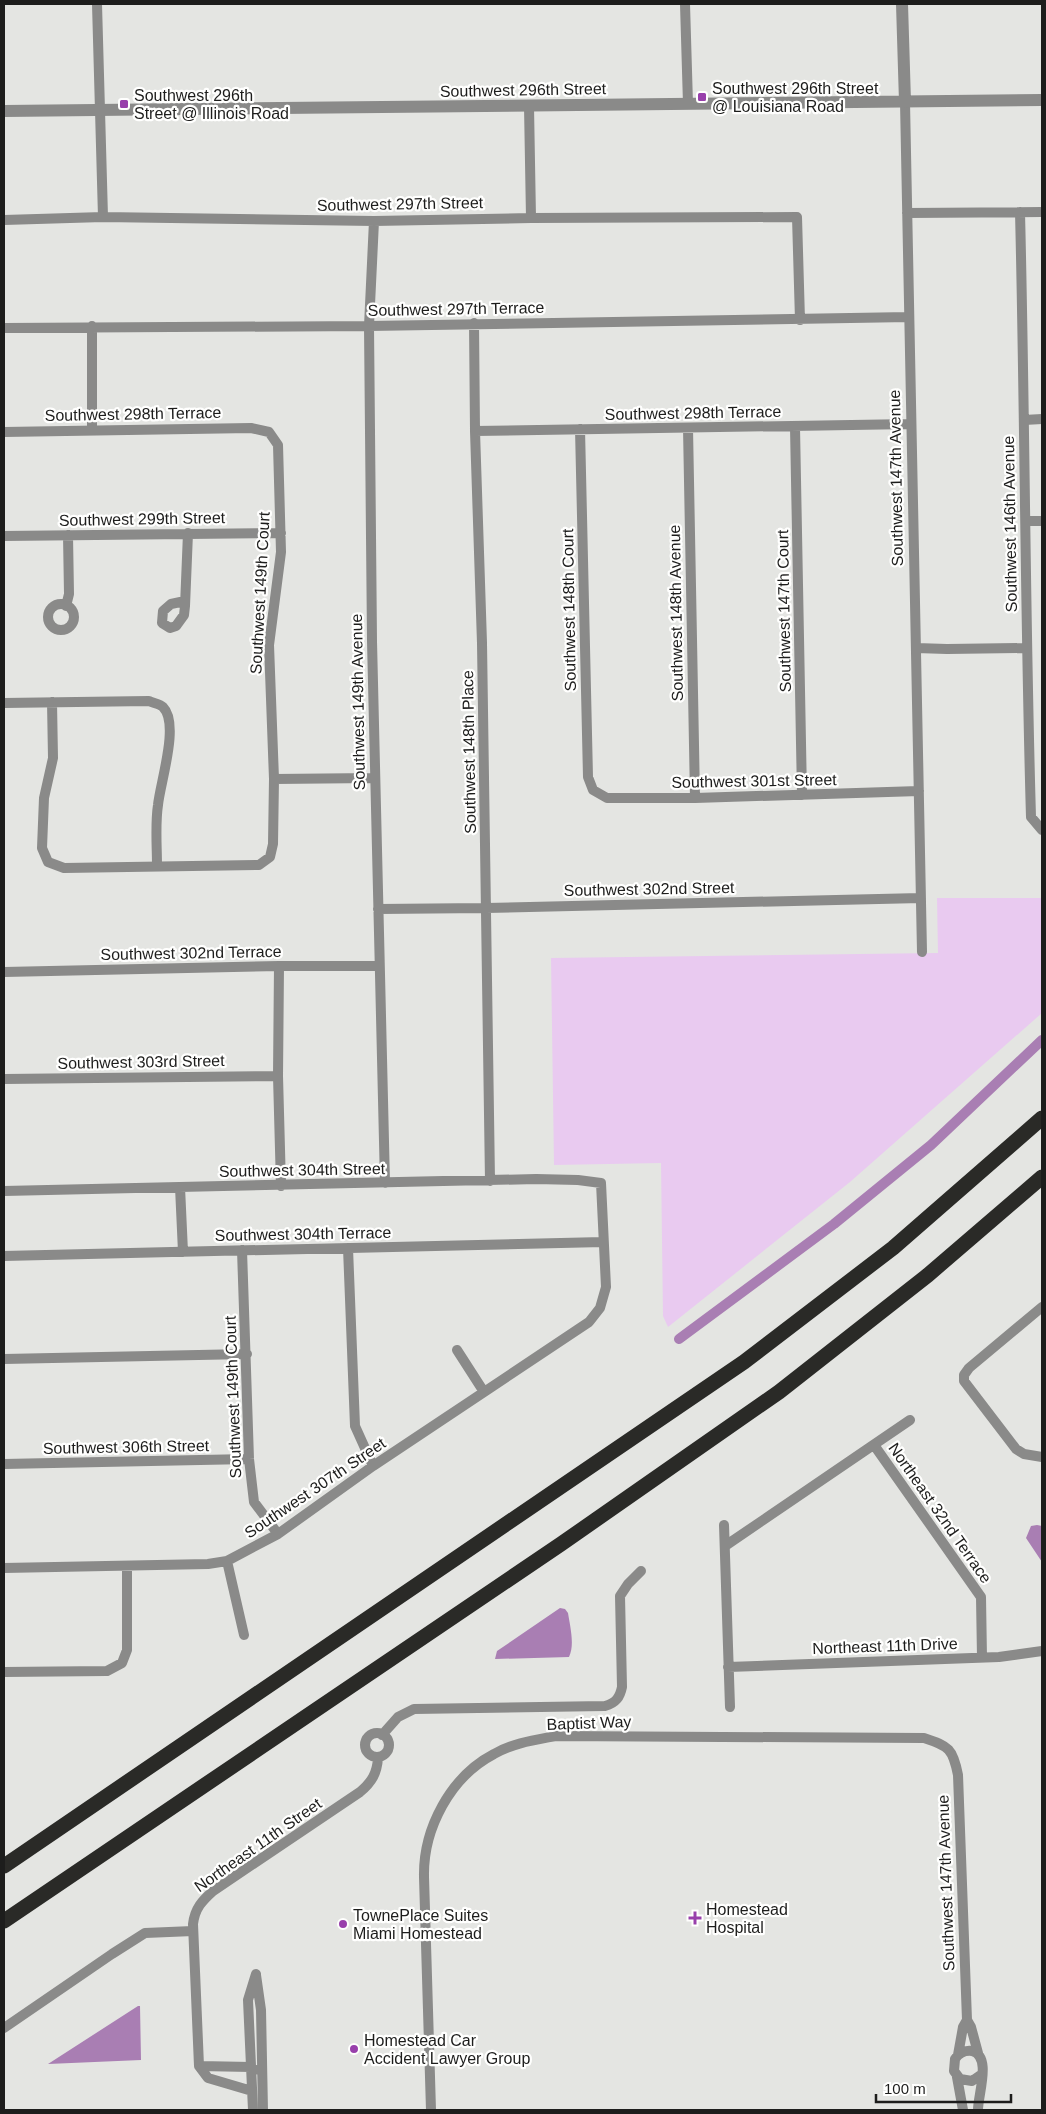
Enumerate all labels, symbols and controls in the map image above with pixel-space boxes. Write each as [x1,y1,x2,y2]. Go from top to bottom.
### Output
street label: Southwest 296th Street [440,80,607,100]
place label: Southwest 296th Street @ Louisiana Road [712,80,879,115]
place label: Southwest 296th Street @ Illinois Road [134,87,289,122]
marker: Southwest 296th Street @ Louisiana Road [696,91,708,103]
marker: Southwest 296th Street @ Illinois Road [118,98,130,110]
street label: Southwest 297th Street [317,194,484,214]
street label: Southwest 297th Terrace [368,299,545,319]
street label: Southwest 147th Avenue [886,389,906,567]
street label: Southwest 298th Terrace [605,403,782,423]
street label: Southwest 298th Terrace [45,404,222,424]
street label: Southwest 146th Avenue [1000,435,1020,613]
street label: Southwest 299th Street [59,509,226,529]
street label: Southwest 149th Court [247,511,273,675]
street label: Southwest 148th Avenue [666,524,686,702]
street label: Southwest 148th Court [559,528,579,692]
street label: Southwest 147th Court [774,529,794,693]
street label: Southwest 149th Avenue [348,613,368,791]
street label: Southwest 148th Place [459,670,479,834]
street label: Southwest 301st Street [671,771,837,791]
street label: Southwest 302nd Street [563,879,735,899]
street label: Southwest 302nd Terrace [100,943,282,963]
street label: Southwest 303rd Street [57,1052,225,1072]
street label: Southwest 304th Street [219,1160,386,1180]
street label: Southwest 304th Terrace [215,1224,392,1244]
street label: Southwest 149th Court [222,1315,244,1479]
street label: Southwest 307th Street [241,1434,389,1542]
street label: Southwest 306th Street [43,1437,210,1457]
street label: Northeast 32nd Terrace [885,1440,995,1586]
street label: Northeast 11th Drive [812,1635,958,1657]
street label: Baptist Way [546,1713,632,1733]
street label: Northeast 11th Street [191,1794,325,1895]
street label: Southwest 147th Avenue [934,1794,958,1972]
place label: Homestead Hospital [706,1901,788,1936]
place label: TownePlace Suites Miami Homestead [353,1907,488,1942]
marker: Homestead Hospital [688,1911,702,1925]
marker: TownePlace Suites Miami Homestead [337,1918,349,1930]
place label: Homestead Car Accident Lawyer Group [364,2032,530,2067]
marker: Homestead Car Accident Lawyer Group [348,2043,360,2055]
scale bar [876,2072,1011,2104]
text: 100 m [884,2080,926,2097]

